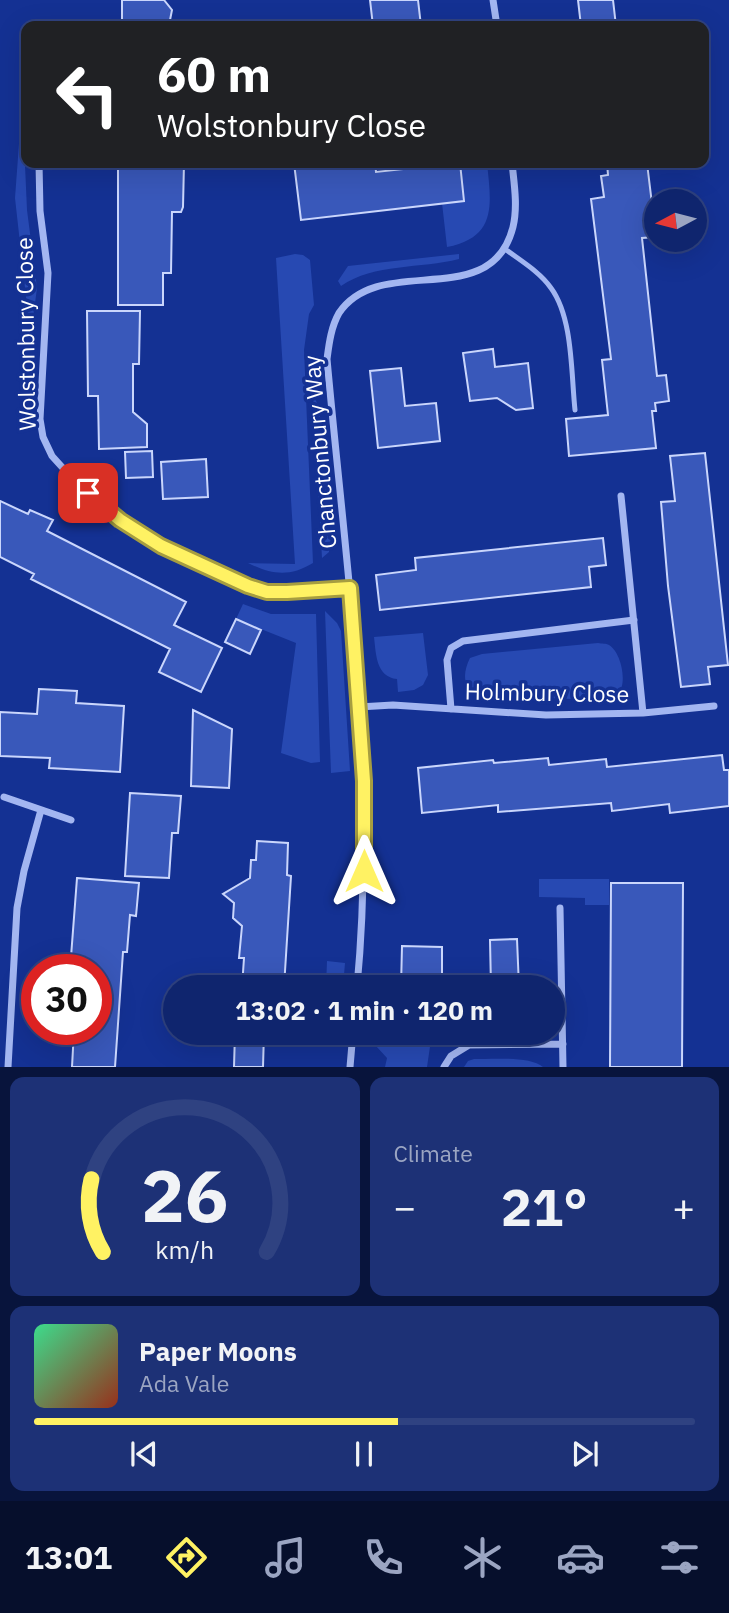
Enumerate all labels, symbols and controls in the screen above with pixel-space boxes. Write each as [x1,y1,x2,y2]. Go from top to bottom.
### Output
text: 60 m [157,42,271,105]
icon: left [42,49,133,140]
text: Wolstonbury Close [157,104,426,146]
north arrow [644,189,707,252]
map controls [644,189,707,252]
street label: Wolstonbury Close [8,237,42,431]
street label: Chanctonbury Way [296,354,342,550]
pin [58,463,118,523]
icon: arrive [69,474,107,512]
street label: Holmbury Close [464,676,630,708]
position arrow [327,834,401,908]
speed limit sign: 30 [21,954,112,1045]
text: 13:02 · 1 min · 120 m [235,993,493,1027]
text: Climate [394,1138,473,1168]
text: 26 [141,1148,228,1243]
text: 21° [501,1173,588,1240]
text: − [394,1182,416,1231]
text: + [672,1182,695,1231]
text: km/h [155,1233,214,1266]
text: Paper Moons [139,1334,297,1368]
text: Ada Vale [139,1368,229,1398]
icon: previous [125,1435,163,1473]
icon: pause [345,1435,383,1473]
icon: next [566,1435,604,1473]
icon: directions [162,1533,211,1582]
icon: music [261,1533,310,1582]
icon: phone [359,1533,408,1582]
icon: climate [458,1533,507,1582]
icon: car [556,1533,605,1582]
icon: filters [655,1533,704,1582]
text: 13:01 [25,1536,112,1578]

